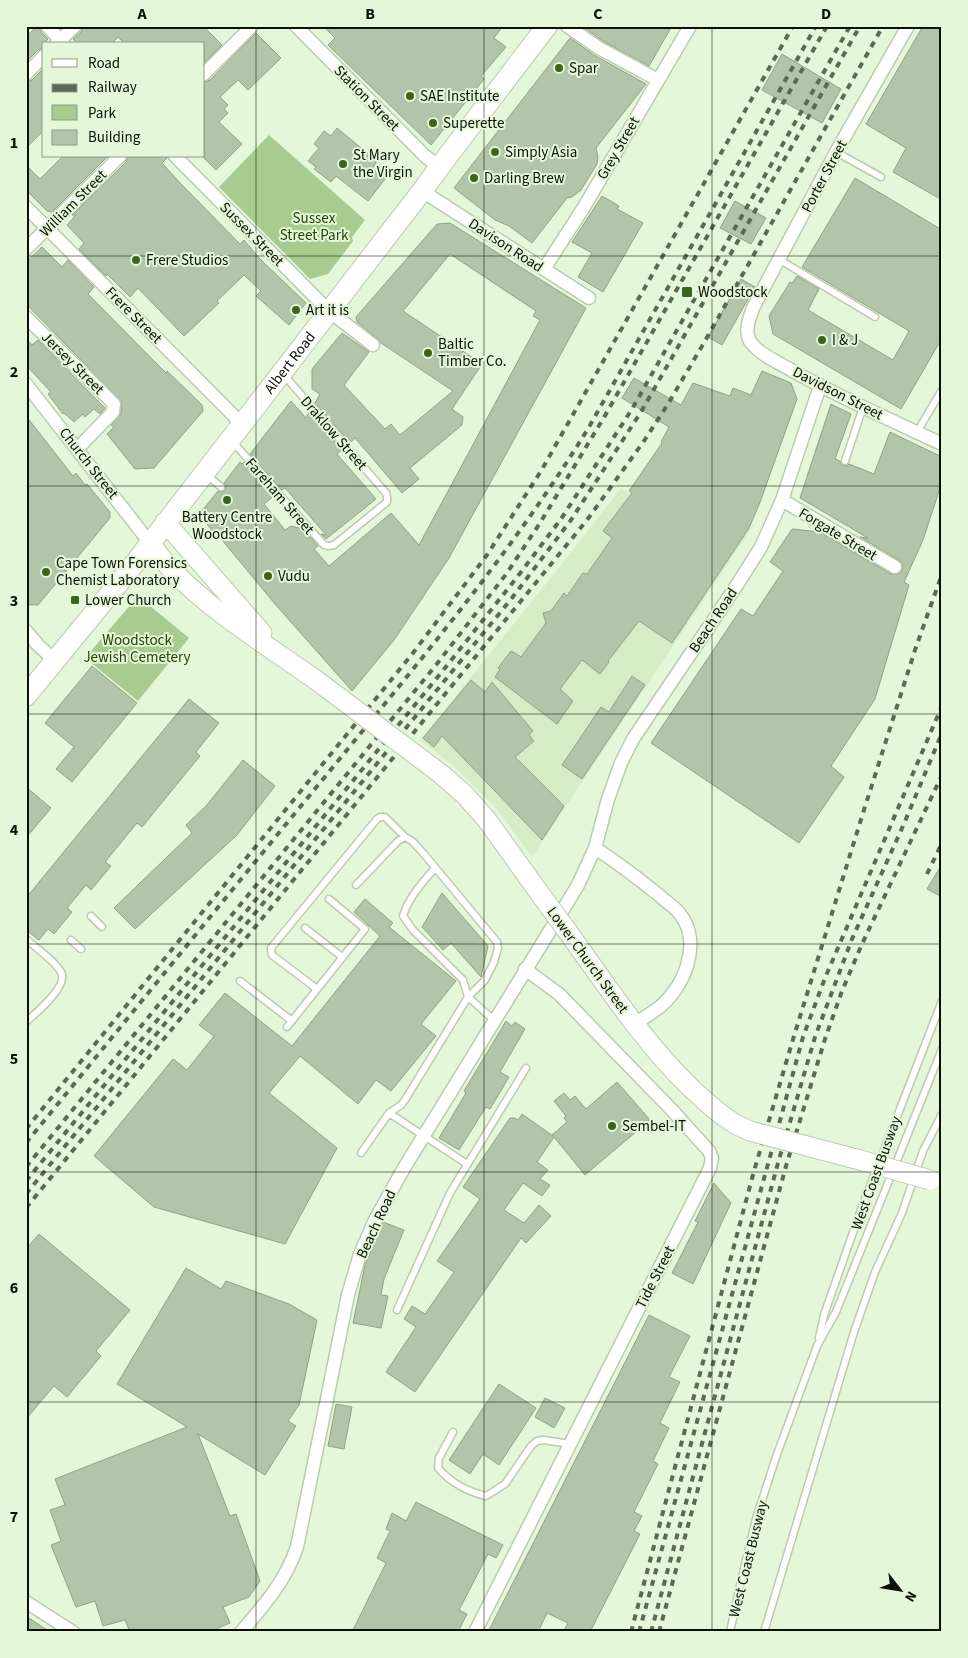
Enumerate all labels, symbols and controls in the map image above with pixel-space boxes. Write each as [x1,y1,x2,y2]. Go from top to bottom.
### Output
text: A [136,3,147,25]
text: B [365,3,375,25]
text: C [593,3,603,25]
text: D [821,3,831,25]
legend [42,42,205,158]
text: Road [88,53,120,74]
place label: Spar [569,58,599,79]
street label: Station Street [329,61,404,136]
marker: Spar [553,62,565,74]
text: Railway [88,77,137,98]
place label: SAE Institute [420,86,500,107]
marker: SAE Institute [404,90,416,102]
text: Park [88,103,117,124]
place label: Superette [443,113,504,134]
street label: Grey Street [592,113,645,184]
marker: Superette [427,117,439,129]
text: Building [88,127,141,148]
text: 1 [10,132,18,154]
street label: Porter Street [796,136,852,216]
place label: Simply Asia [505,142,577,163]
place label: St Mary the Virgin [353,145,413,183]
marker: Simply Asia [489,146,501,158]
marker: St Mary the Virgin [337,158,349,170]
street label: William Street [35,165,112,242]
place label: Darling Brew [484,168,565,189]
marker: Darling Brew [468,172,480,184]
street label: Sussex Street [215,197,289,271]
park label: Sussex Street Park [280,208,349,246]
street label: Davison Road [464,213,547,277]
place label: Frere Studios [146,250,228,271]
marker: Frere Studios [130,254,142,266]
street label: Frere Street [101,282,167,348]
place label: Woodstock [698,282,768,303]
marker: Woodstock [680,285,694,299]
place label: Art it is [306,300,349,321]
marker: Art it is [290,304,302,316]
street label: Jersey Street [37,327,109,399]
street label: Albert Road [259,328,321,398]
place label: I & J [832,330,858,351]
place label: Baltic Timber Co. [438,334,506,372]
marker: I & J [816,334,828,346]
marker: Baltic Timber Co. [422,347,434,359]
text: 2 [10,361,18,383]
street label: Davidson Street [789,362,887,425]
street label: Draklow Street [295,392,372,475]
street label: Church Street [54,423,123,503]
street label: Fareham Street [240,453,319,539]
marker: Battery Centre Woodstock [221,494,233,506]
street label: Forgate Street [795,503,881,566]
place label: Battery Centre Woodstock [182,507,272,545]
place label: Cape Town Forensics Chemist Laboratory [56,553,187,591]
marker: Cape Town Forensics Chemist Laboratory [40,566,52,578]
place label: Vudu [278,566,310,587]
marker: Vudu [262,570,274,582]
street label: Beach Road [684,584,743,657]
text: 3 [10,590,18,612]
place label: Lower Church [85,590,172,611]
marker: Lower Church [69,594,81,606]
park label: Woodstock Jewish Cemetery [83,630,191,668]
text: 4 [10,819,19,841]
street label: Lower Church Street [542,903,633,1018]
text: 5 [10,1048,18,1070]
street label: West Coast Busway [846,1113,907,1233]
place label: Sembel-IT [622,1116,686,1137]
marker: Sembel-IT [606,1120,618,1132]
street label: Beach Road [351,1186,402,1262]
street label: Tide Street [631,1242,680,1312]
text: 6 [10,1277,18,1299]
street label: West Coast Busway [724,1498,773,1620]
text: 7 [10,1506,18,1528]
north arrow [876,1566,926,1616]
text: N [899,1587,921,1605]

